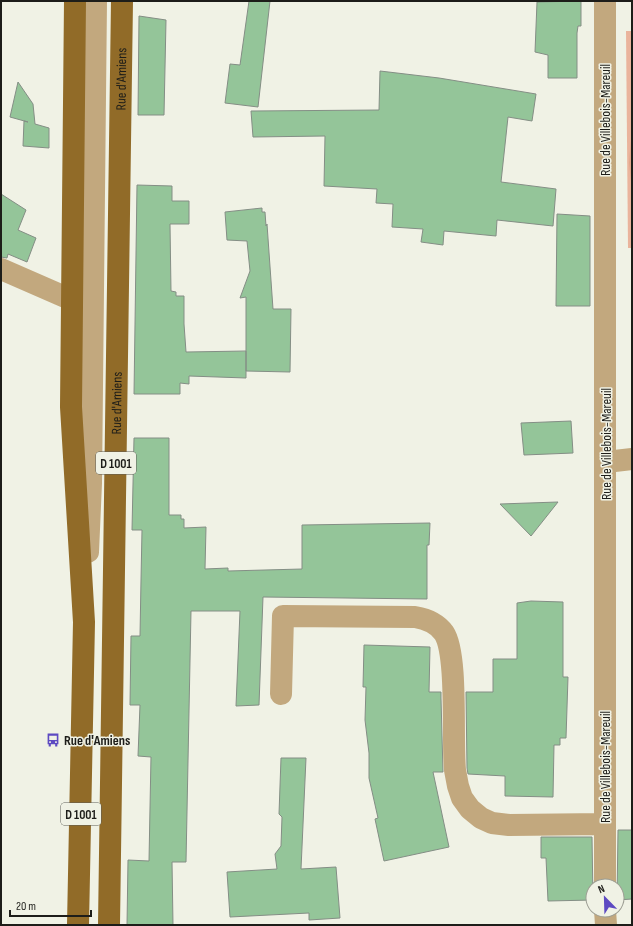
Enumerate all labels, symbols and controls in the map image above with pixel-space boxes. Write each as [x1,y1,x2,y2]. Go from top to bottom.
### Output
street label: Rue d'Amiens [112,48,130,111]
street label: Rue de Villebois-Mareuil [597,64,614,176]
street label: Rue d'Amiens [108,372,126,435]
street label: Rue de Villebois-Mareuil [598,388,615,500]
road number: D 1001 [96,452,136,474]
street label: Rue de Villebois-Mareuil [597,711,614,823]
bus stop icon: Rue d'Amiens [45,732,61,748]
place label: Rue d'Amiens [64,732,130,749]
road number: D 1001 [61,803,101,825]
north arrow [585,878,625,918]
text: N [596,882,607,896]
scale bar [10,892,91,918]
text: 20 m [16,899,36,914]

